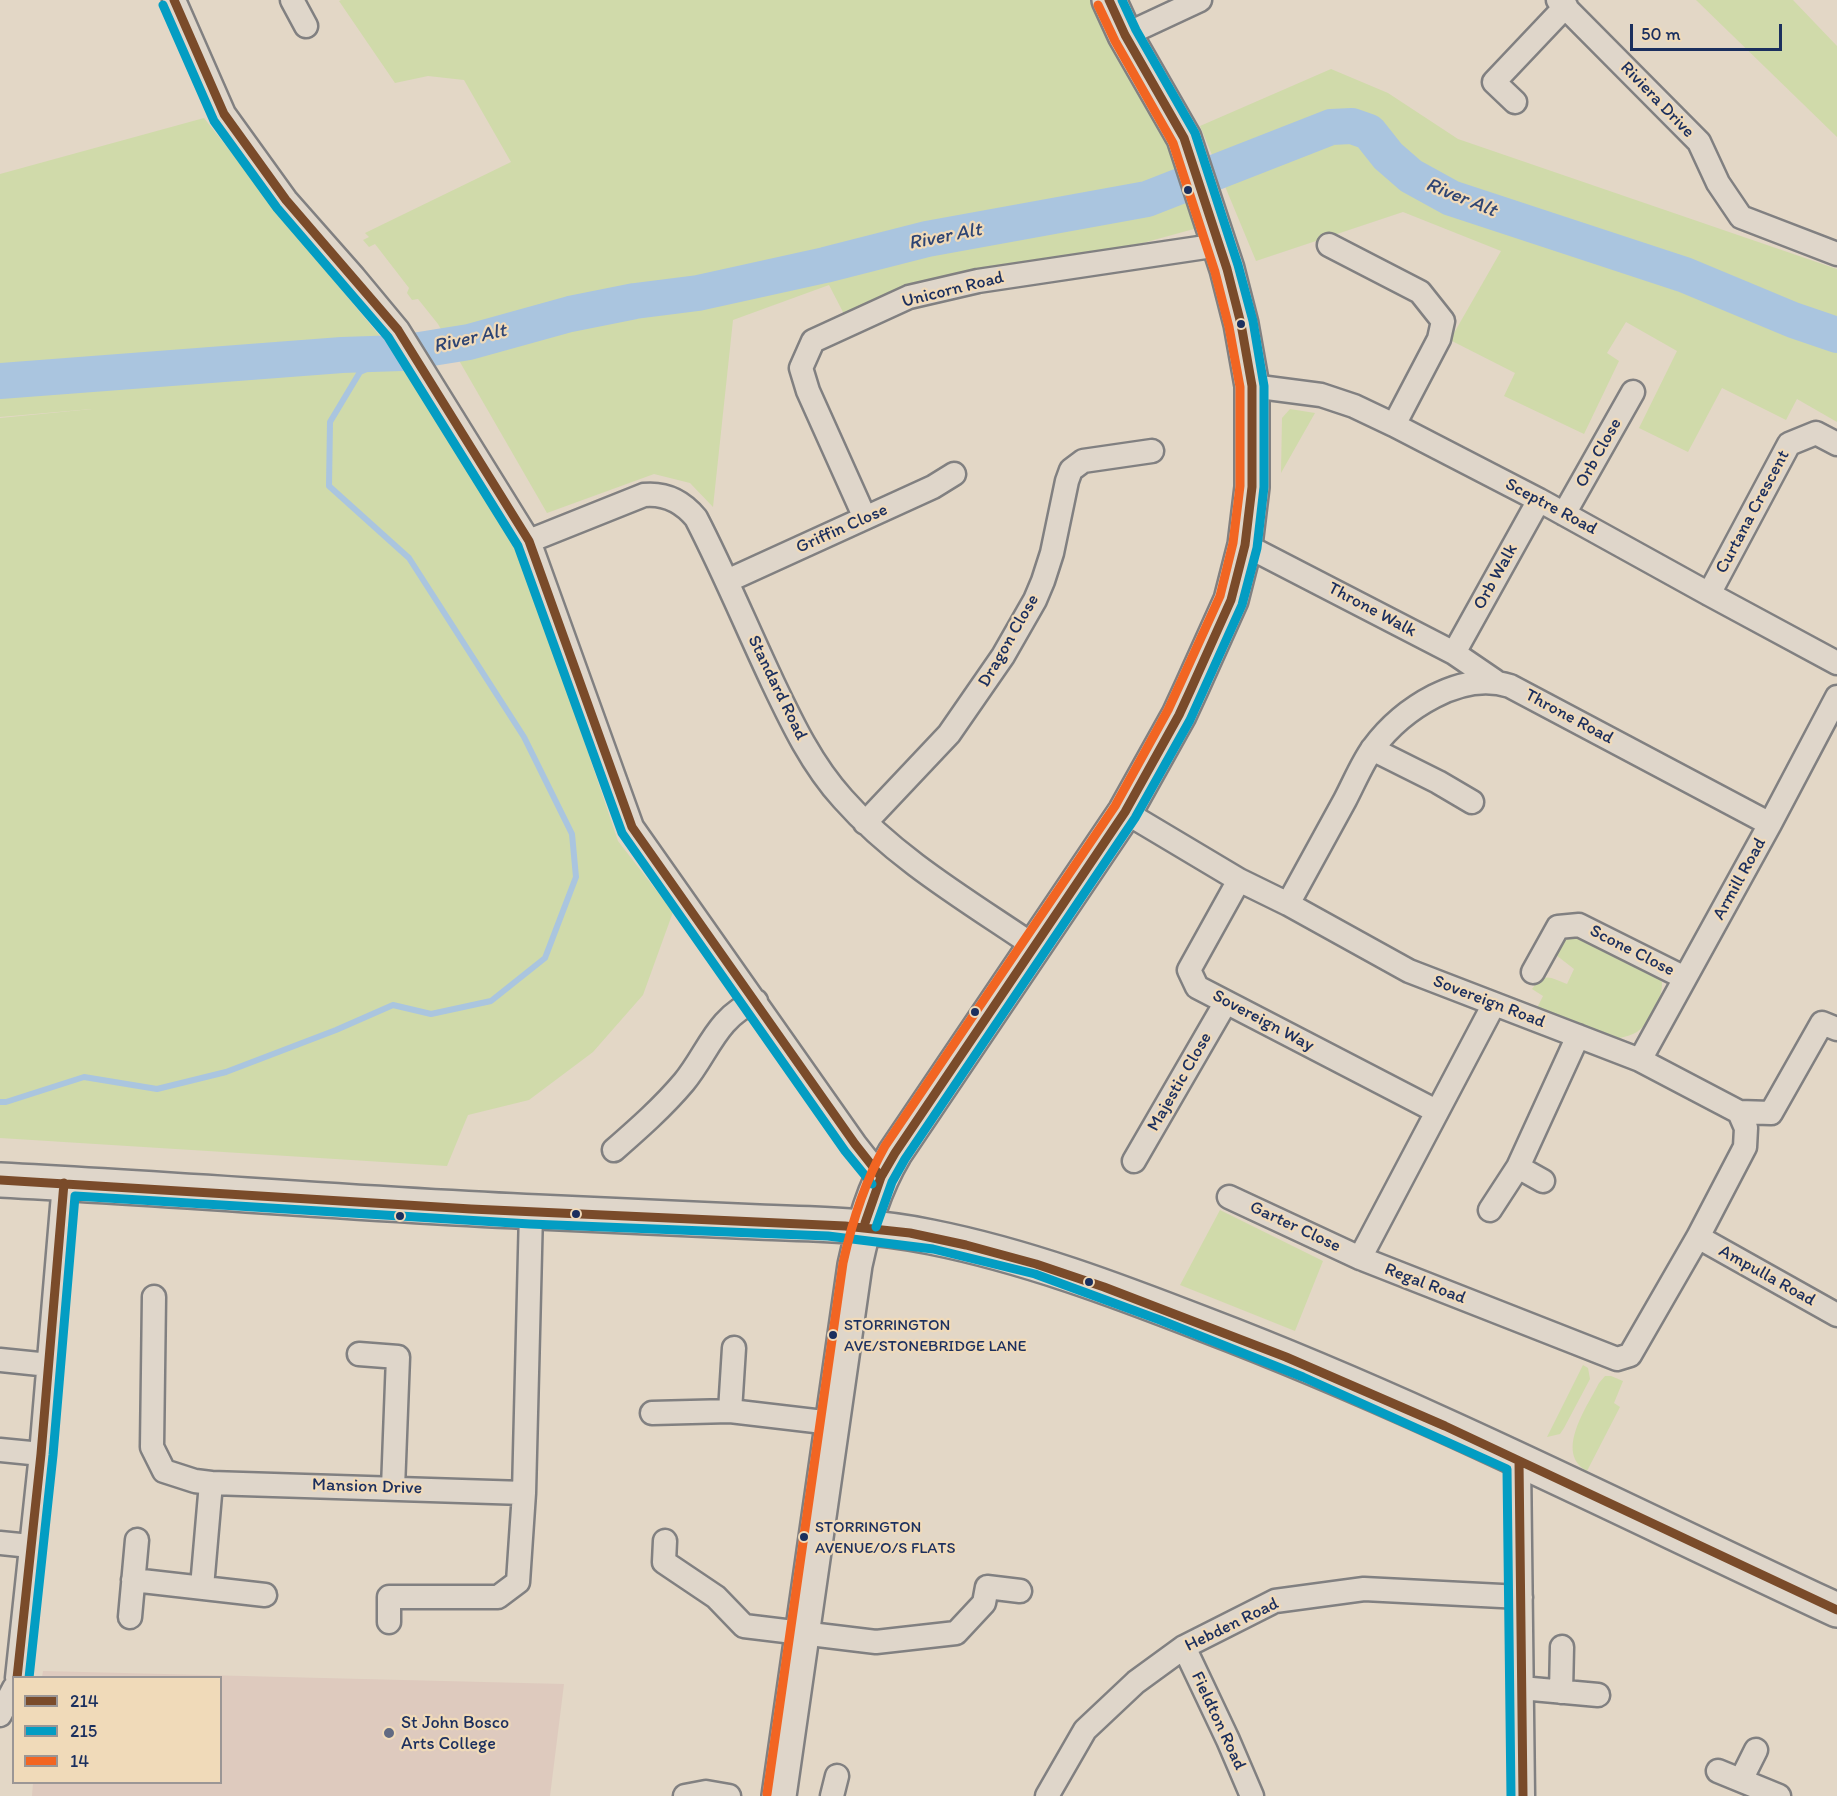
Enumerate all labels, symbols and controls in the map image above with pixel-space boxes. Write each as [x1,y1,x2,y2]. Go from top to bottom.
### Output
scale bar [1633,12,1784,50]
text: 50 m [1641,23,1681,45]
street label: Riviera Drive [1615,57,1699,143]
water label: River Alt [1422,173,1500,223]
unlabelled marker [1182,184,1194,196]
water label: River Alt [906,218,984,256]
street label: Unicorn Road [900,267,1006,313]
unlabelled marker [1235,318,1247,330]
water label: River Alt [431,319,509,359]
street label: Orb Close [1571,415,1627,491]
street label: Curtana Crescent [1711,447,1795,577]
street label: Sceptre Road [1501,474,1601,540]
street label: Griffin Close [793,499,891,559]
street label: Orb Walk [1469,540,1523,614]
street label: Throne Walk [1324,578,1420,642]
street label: Dragon Close [974,591,1044,691]
street label: Standard Road [742,632,812,744]
street label: Throne Road [1521,685,1617,749]
street label: Armill Road [1709,834,1771,924]
street label: Scone Close [1586,920,1678,982]
street label: Sovereign Road [1430,971,1548,1033]
street label: Sovereign Way [1208,985,1318,1057]
unlabelled marker [969,1006,981,1018]
street label: Majestic Close [1143,1029,1217,1135]
street label: Garter Close [1246,1197,1344,1257]
unlabelled marker [570,1208,582,1220]
unlabelled marker [394,1210,406,1222]
street label: Ampulla Road [1715,1241,1819,1311]
street label: Regal Road [1381,1259,1469,1309]
unlabelled marker [1083,1276,1095,1288]
place label: STORRINGTON AVE/STONEBRIDGE LANE [844,1316,1026,1354]
marker: STORRINGTON AVE/STONEBRIDGE LANE [827,1329,839,1341]
street label: Mansion Drive [312,1474,422,1500]
place label: STORRINGTON AVENUE/O/S FLATS [815,1518,955,1556]
marker: STORRINGTON AVENUE/O/S FLATS [798,1531,810,1543]
street label: Hebden Road [1182,1593,1282,1657]
street label: Fieldton Road [1186,1668,1250,1774]
legend [12,1676,222,1784]
text: 214 [70,1690,99,1712]
place label: St John Bosco Arts College [401,1712,509,1754]
text: 215 [70,1720,97,1742]
marker: St John Bosco Arts College [382,1726,396,1740]
text: 14 [70,1750,89,1772]

